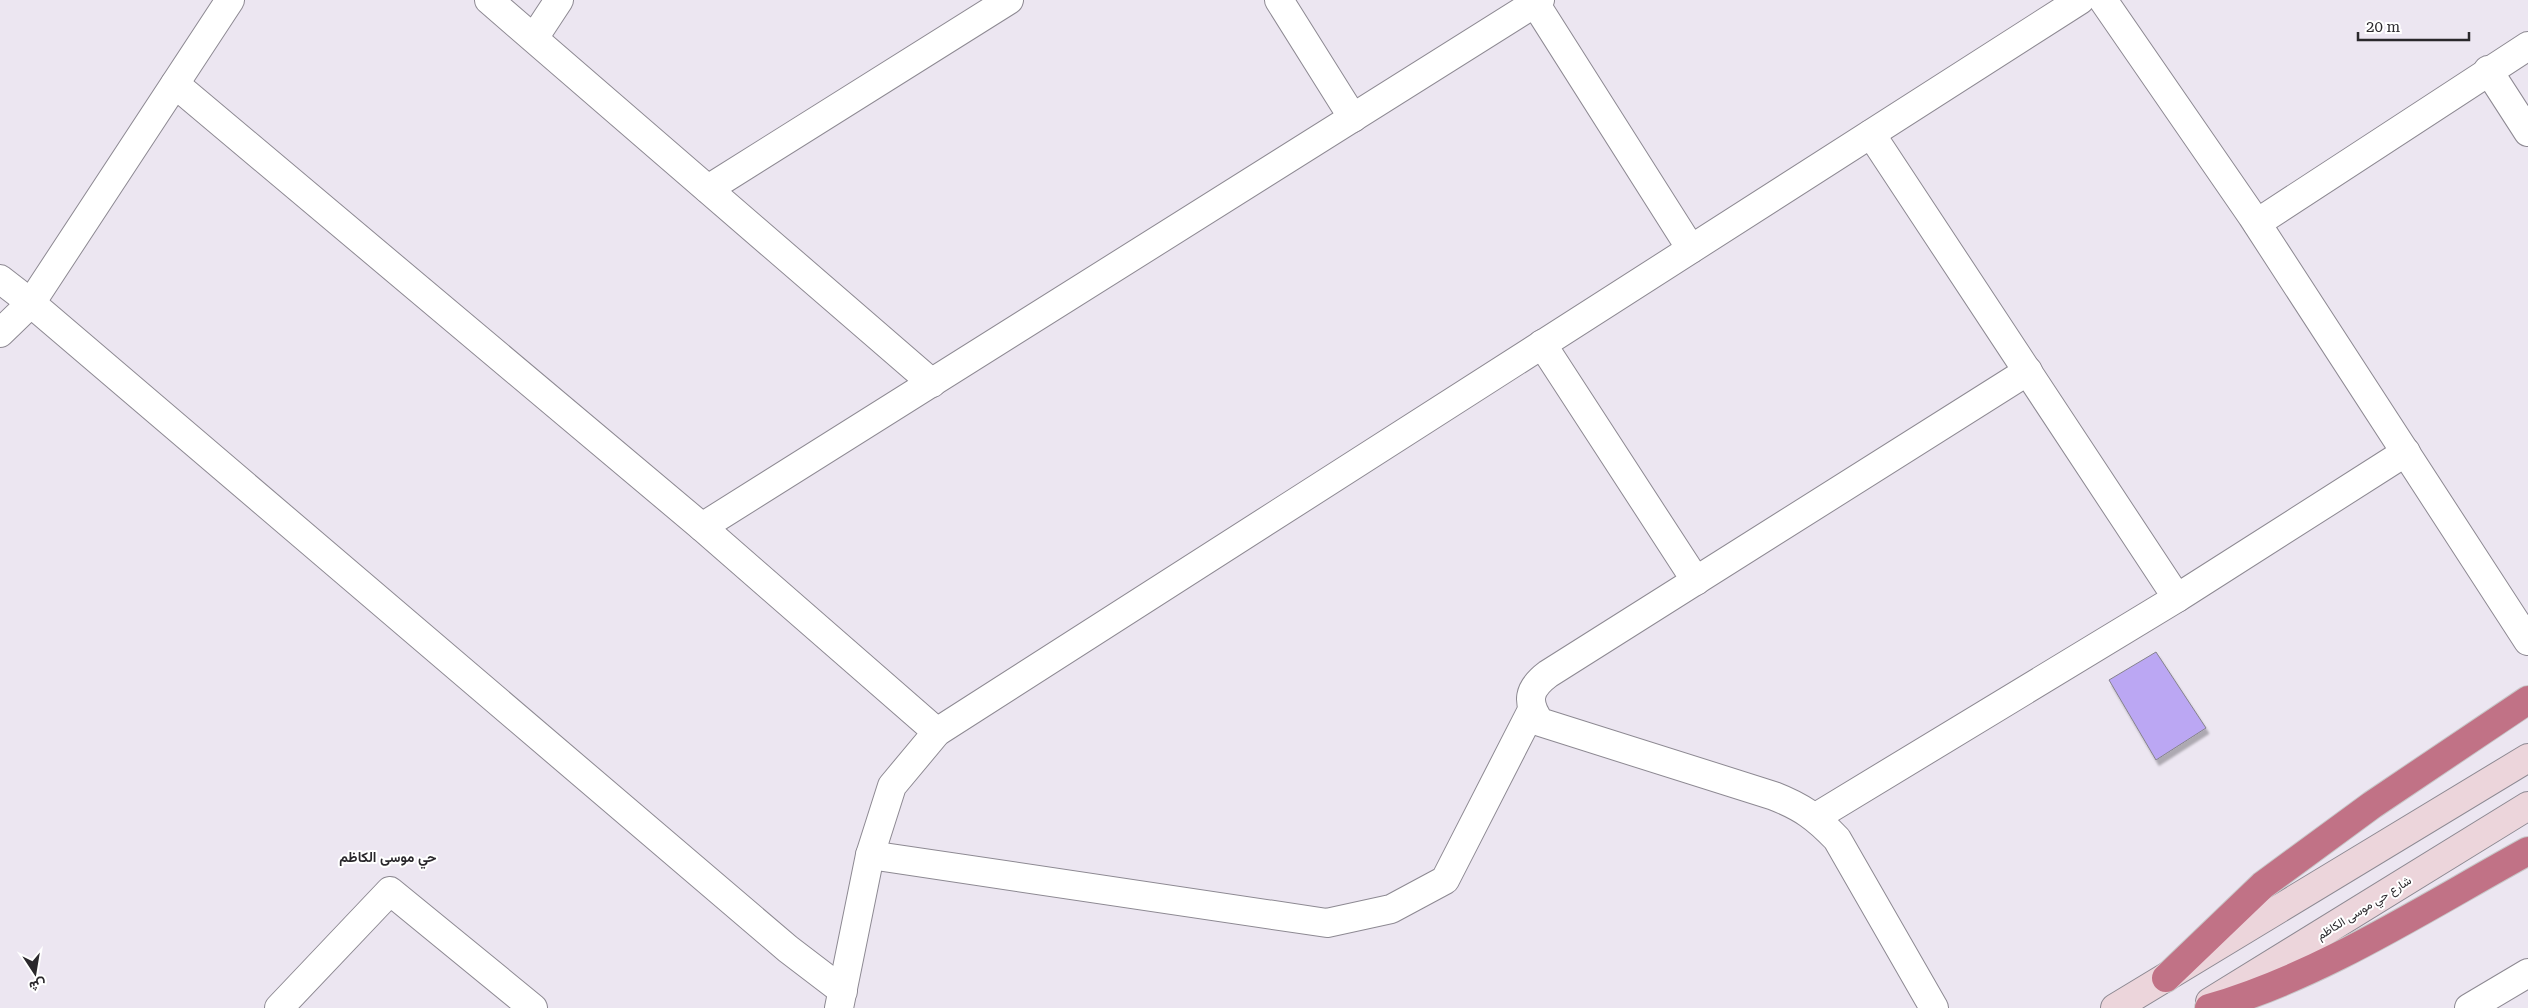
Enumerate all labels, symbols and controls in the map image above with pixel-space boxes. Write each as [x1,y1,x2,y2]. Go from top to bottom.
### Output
scale bar [2358,10,2469,42]
text: 20 m [2366,18,2401,36]
district label: حي موسى الكاظم [339,849,437,869]
street label: شارع حي موسى الكاظم [2314,873,2416,945]
north arrow [10,948,60,998]
text: ش [27,975,48,995]

